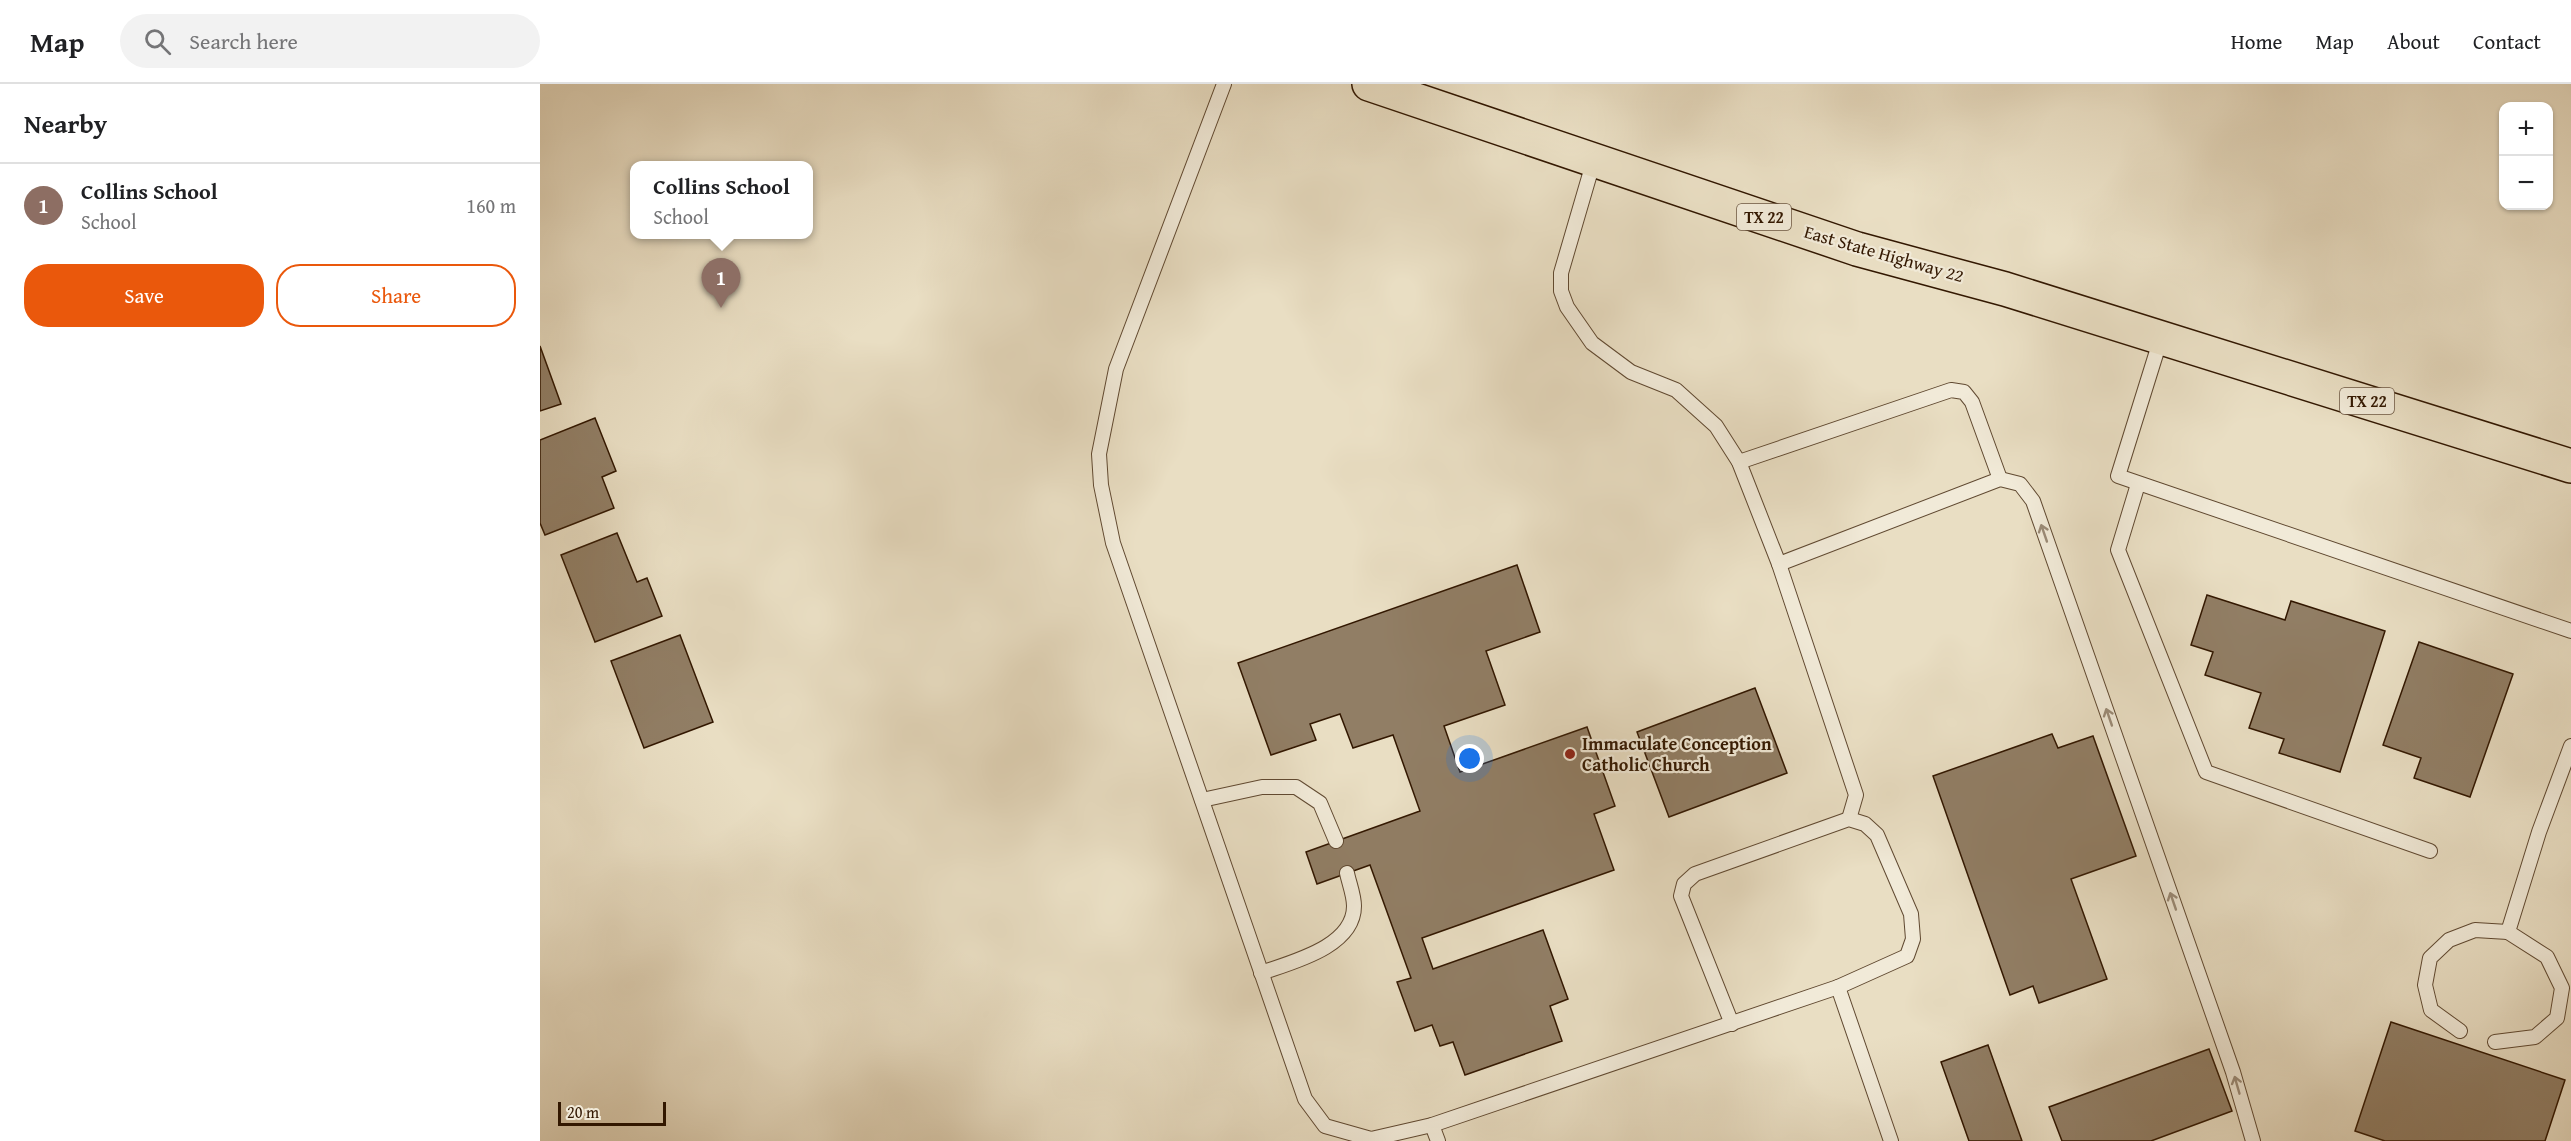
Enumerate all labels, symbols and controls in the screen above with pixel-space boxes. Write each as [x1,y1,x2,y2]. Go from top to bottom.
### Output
search box [120,14,540,68]
text: Map [30,21,84,62]
icon: search [141,25,174,58]
text: Search here [189,25,298,57]
text: Home [2231,26,2282,57]
text: Map [2315,26,2354,57]
text: About [2387,26,2440,57]
text: Contact [2473,26,2541,57]
map controls [2499,102,2553,210]
button: + [2499,102,2553,156]
text: Nearby [24,104,107,143]
button: − [2499,156,2553,210]
popup [630,161,813,239]
text: Collins School [653,170,790,202]
text: Collins School [81,175,218,207]
text: 1 [38,191,49,220]
text: 160 m [466,191,516,220]
text: School [653,202,709,231]
road number: TX 22 [1737,204,1791,230]
text: School [81,207,137,236]
street label: East State Highway 22 [1801,218,1967,289]
pin: 1 [702,258,741,308]
button: Save [24,264,264,327]
button: Share [276,264,516,327]
road number: TX 22 [2340,388,2394,414]
one-way arrow [2038,524,2049,543]
one-way arrow [2102,708,2113,727]
place label: Immaculate Conception Catholic Church [1582,730,1772,778]
your location [1455,744,1484,773]
marker: Immaculate Conception Catholic Church [1563,747,1577,761]
one-way arrow [2167,892,2178,911]
one-way arrow [2231,1076,2242,1095]
scale bar [558,1099,666,1126]
text: 20 m [567,1100,599,1124]

